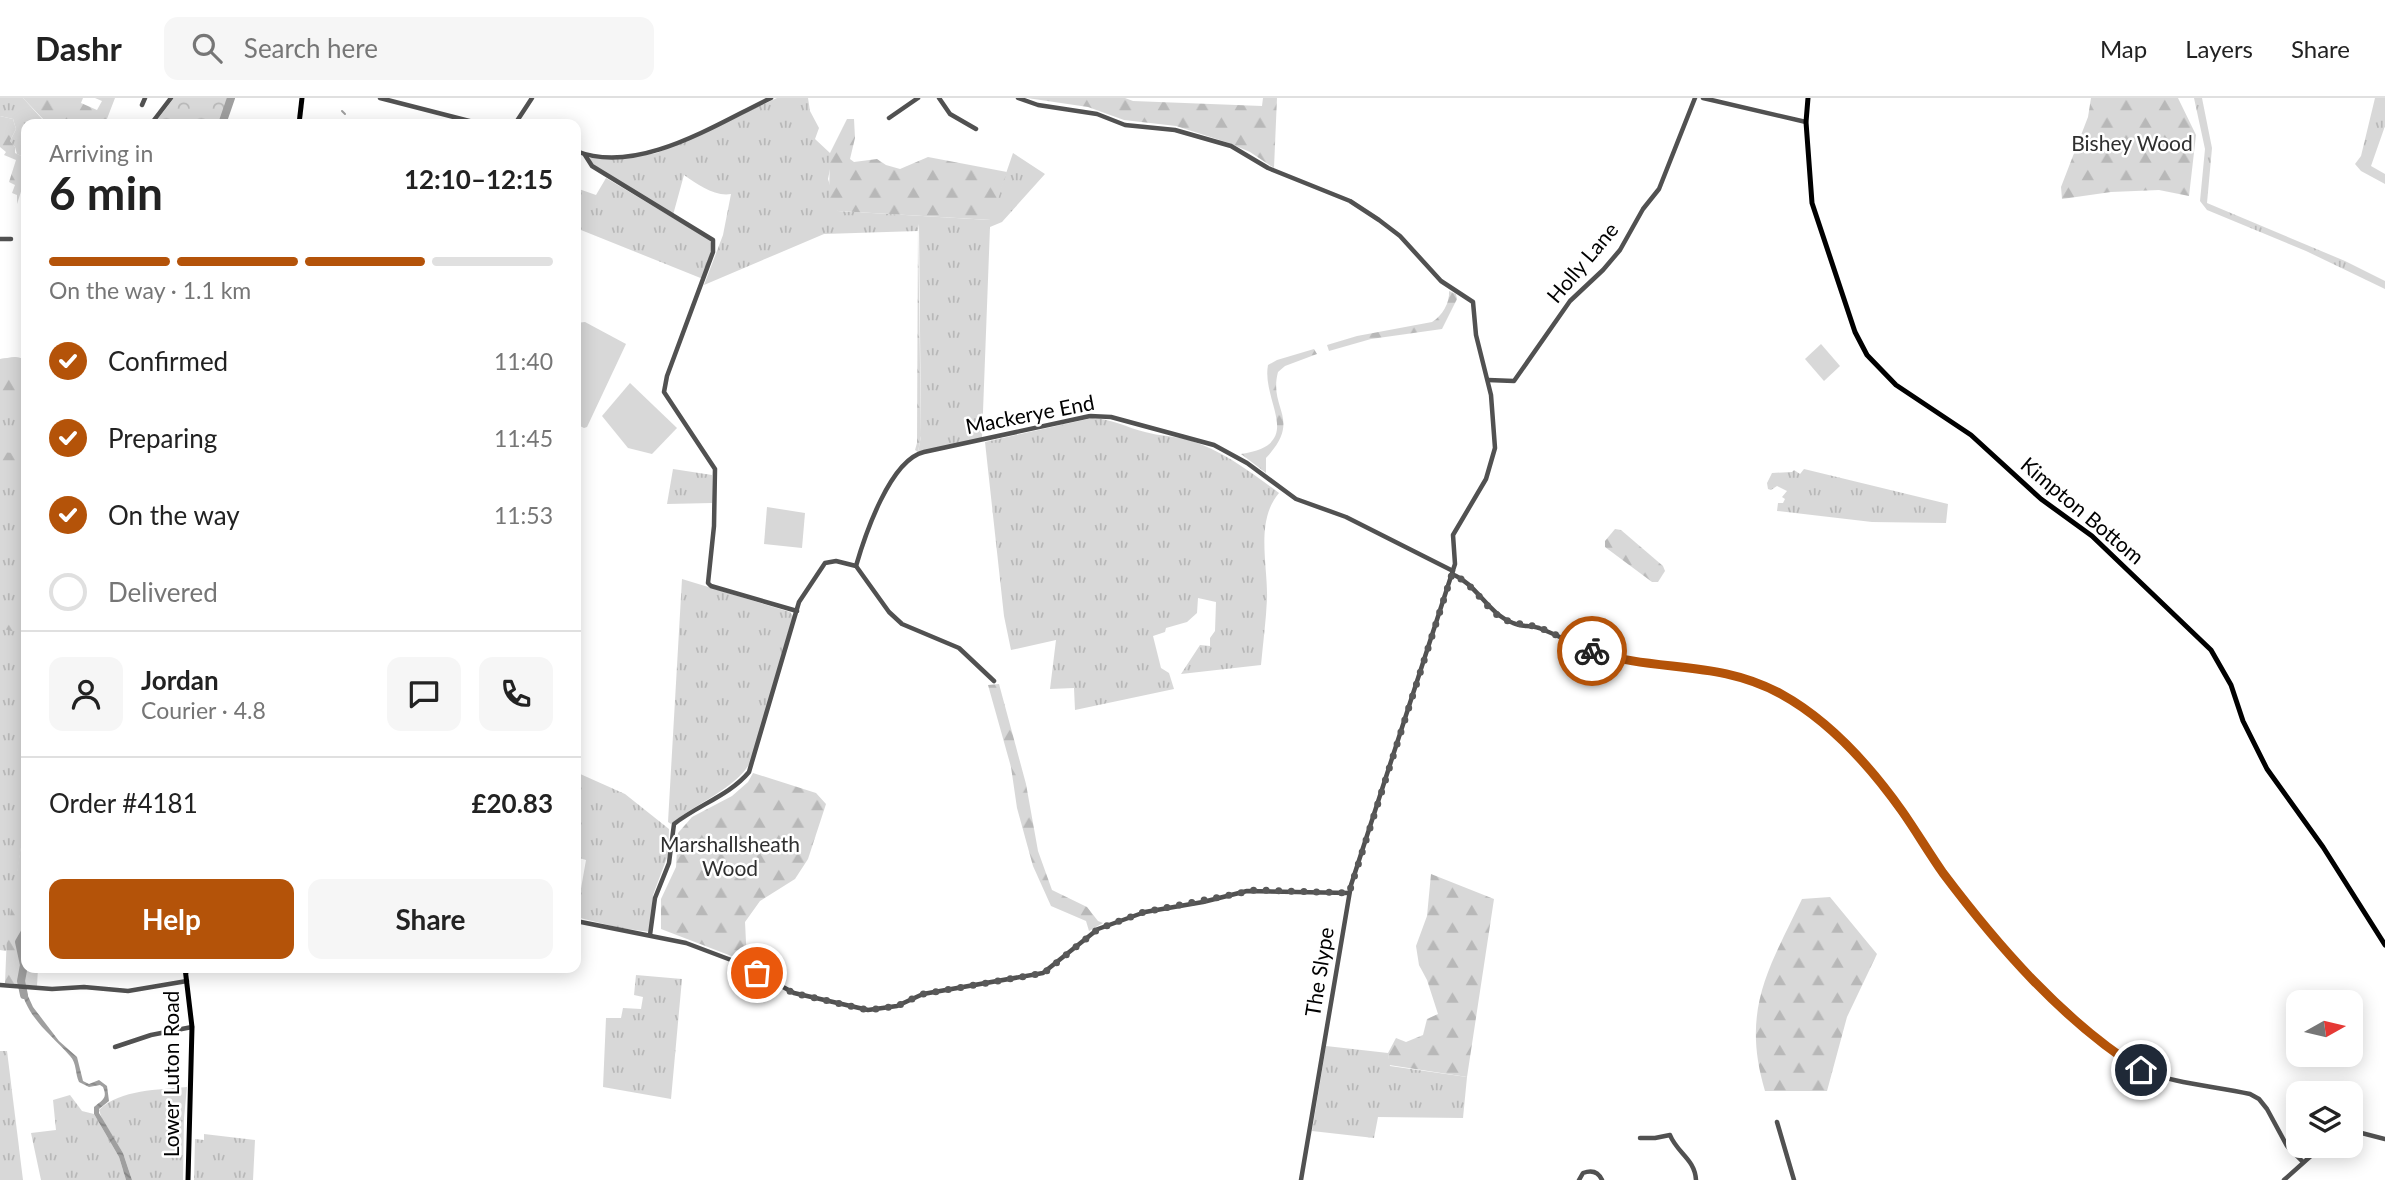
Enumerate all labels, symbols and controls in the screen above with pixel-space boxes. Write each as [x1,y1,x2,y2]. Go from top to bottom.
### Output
search box [164,17,654,80]
text: Dashr [35,28,122,68]
icon: search [188,29,226,67]
text: Search here [244,32,378,64]
text: Map [2100,34,2147,63]
text: Layers [2185,34,2253,63]
text: Share [2291,34,2350,63]
park label: Bishey Wood [2071,130,2193,155]
text: Arriving in [49,139,153,167]
text: 12:10–12:15 [404,163,553,195]
text: 6 min [49,165,163,220]
street label: Holly Lane [1541,217,1623,307]
text: On the way · 1.1 km [49,276,251,304]
icon: check [49,342,87,380]
text: Confirmed [108,345,228,377]
text: 11:40 [494,347,553,375]
street label: Mackerye End [963,389,1096,438]
icon: check [49,419,87,457]
text: Preparing [108,422,217,454]
text: 11:45 [494,424,553,452]
street label: Kimpton Bottom [2016,451,2150,569]
icon: check [49,496,87,534]
text: On the way [108,499,240,531]
text: 11:53 [494,501,553,529]
text: Delivered [108,576,218,608]
courier [1557,616,1627,686]
icon: bike [1573,632,1611,670]
button: person [49,657,123,731]
button: chat [387,657,461,731]
button: phone [479,657,553,731]
text: Jordan [141,664,219,696]
text: Courier · 4.8 [141,696,266,724]
text: Order #4181 [49,787,198,819]
text: £20.83 [471,787,553,819]
park label: Marshallsheath Wood [660,831,800,880]
button: Help [49,879,294,959]
button: Share [308,879,553,959]
street label: The Slype [1299,925,1338,1018]
pin [727,943,787,1003]
icon: bag [738,954,776,992]
north arrow [2286,990,2362,1068]
map controls [2286,990,2363,1158]
street label: Lower Luton Road [158,991,183,1157]
pin [2111,1040,2171,1100]
icon: home [2122,1051,2160,1089]
button: layers [2286,1081,2363,1158]

